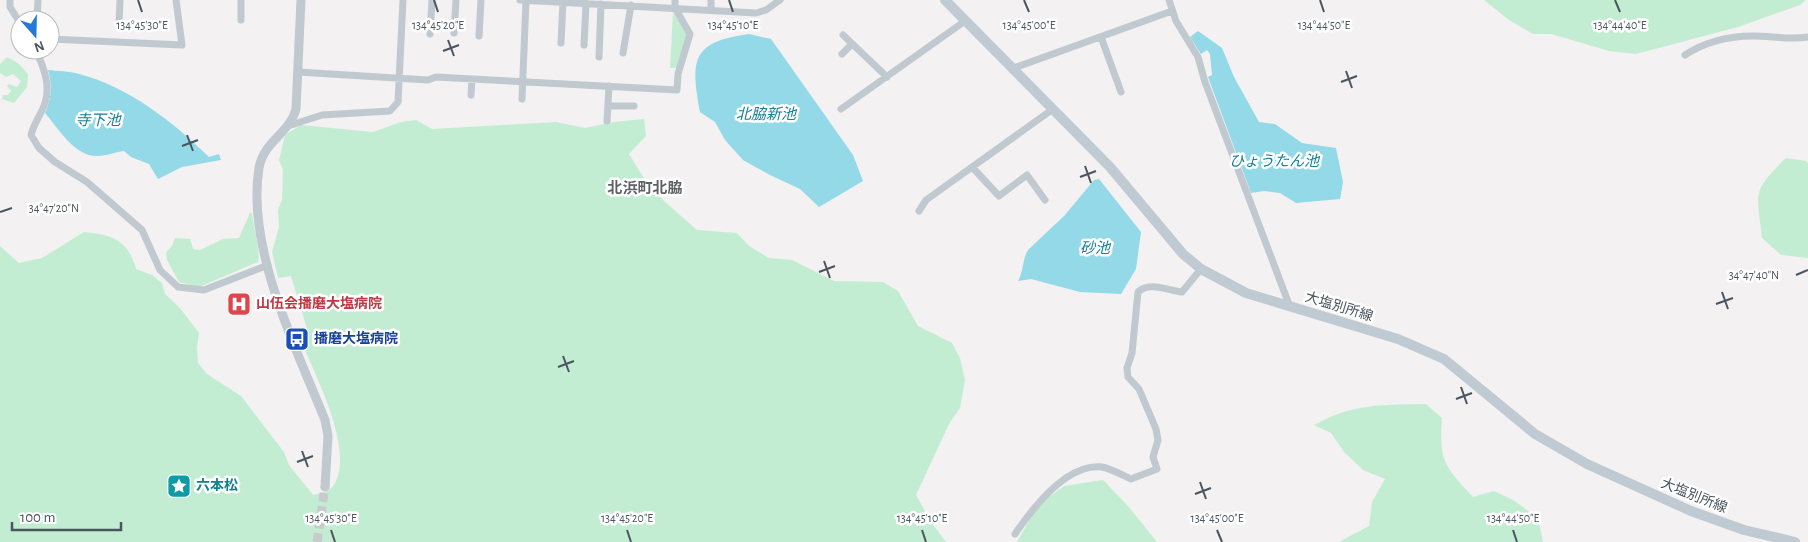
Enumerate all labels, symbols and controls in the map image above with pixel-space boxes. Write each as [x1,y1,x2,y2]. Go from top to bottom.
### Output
north arrow [10,10,60,60]
text: 134°45'30"E [116,19,168,31]
text: 134°45'20"E [412,19,464,31]
text: 134°45'10"E [708,19,759,31]
text: 134°45'00"E [1003,19,1056,31]
text: 134°44'50"E [1298,19,1350,31]
text: 134°44'40"E [1593,19,1647,31]
text: N [32,38,46,55]
water label: 北脇新池 [736,106,798,122]
water label: 寺下池 [75,112,122,128]
water label: ひょうたん池 [1229,153,1321,169]
district label: 北浜町北脇 [607,180,683,196]
text: 34°47'20"N [29,202,79,214]
water label: 砂池 [1080,240,1112,256]
text: 34°47'40"N [1729,269,1779,281]
street label: 大塩別所線 [1303,288,1375,324]
hospital icon: 山伍会播磨大塩病院 [226,291,252,317]
place label: 山伍会播磨大塩病院 [256,295,382,311]
bus stop icon: 播磨大塩病院 [284,326,310,352]
place label: 播磨大塩病院 [314,330,398,346]
place icon: 六本松 [166,473,192,499]
street label: 大塩別所線 [1659,475,1730,516]
place label: 六本松 [196,478,238,493]
scale bar [12,500,121,532]
text: 100 m [20,510,55,525]
text: 134°45'30"E [305,512,357,524]
text: 134°45'20"E [601,512,653,524]
text: 134°45'10"E [897,512,948,524]
text: 134°45'00"E [1191,512,1244,524]
text: 134°44'50"E [1487,512,1539,524]

